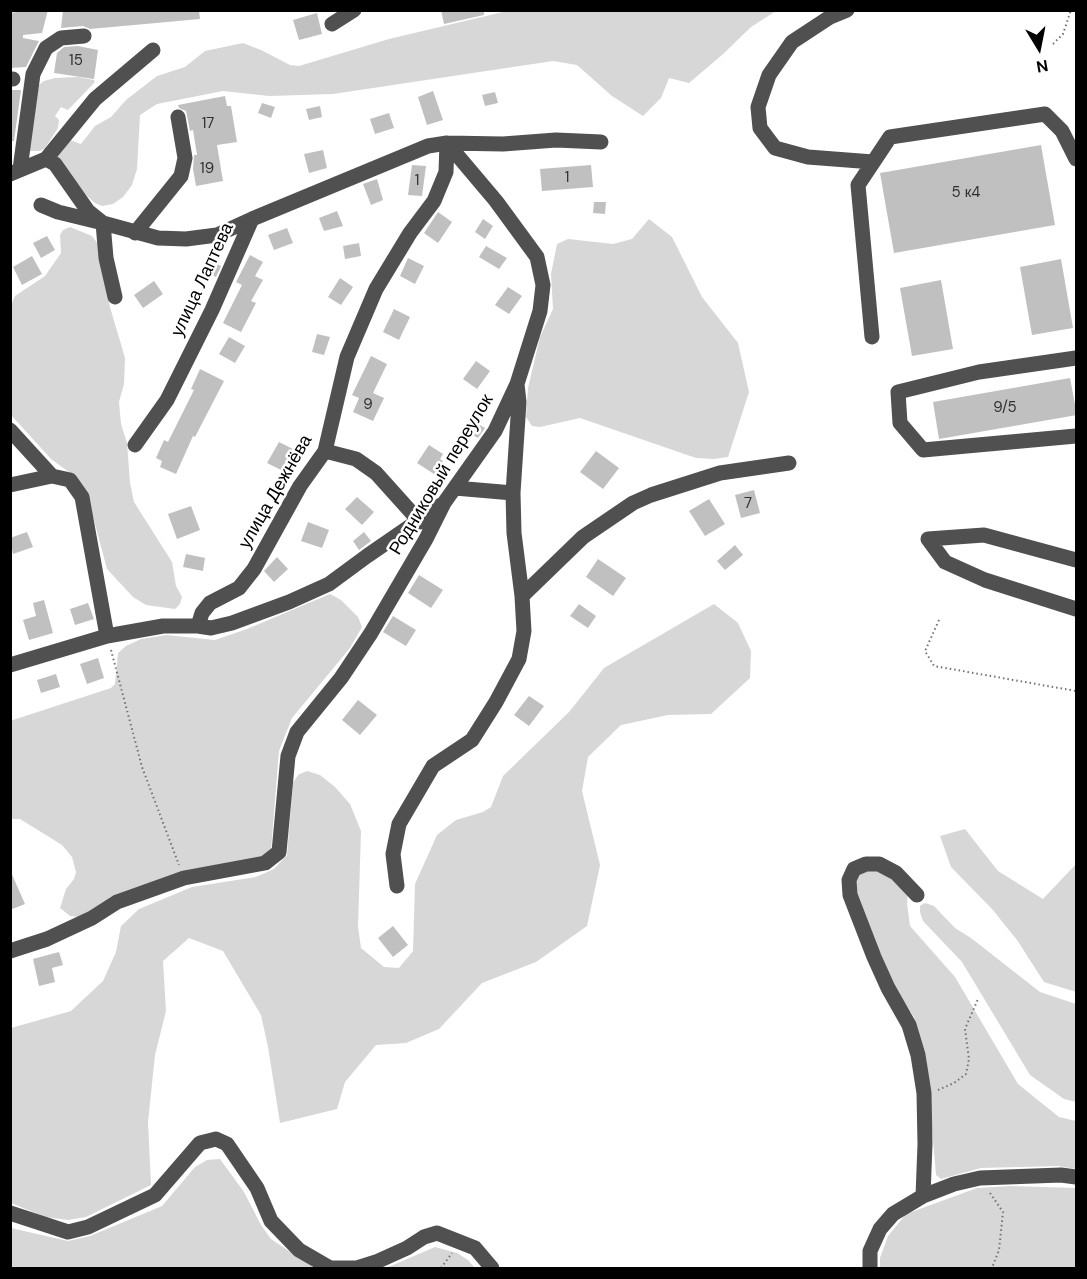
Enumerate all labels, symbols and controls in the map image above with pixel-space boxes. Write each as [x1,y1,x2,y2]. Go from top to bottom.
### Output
north arrow [1009,18,1069,78]
house number: 15 [69,52,83,70]
text: N [1035,55,1050,78]
house number: 17 [202,115,214,133]
house number: 19 [200,160,214,178]
house number: 1 [565,169,569,187]
house number: 1 [415,172,419,190]
house number: 5 к4 [952,184,980,202]
street label: улица Лаптева [167,220,239,340]
street label: Родниковый переулок [385,391,499,559]
house number: 9 [363,396,373,414]
house number: 9/5 [993,399,1017,417]
street label: улица Дежнёва [235,431,317,553]
house number: 7 [744,495,752,513]

